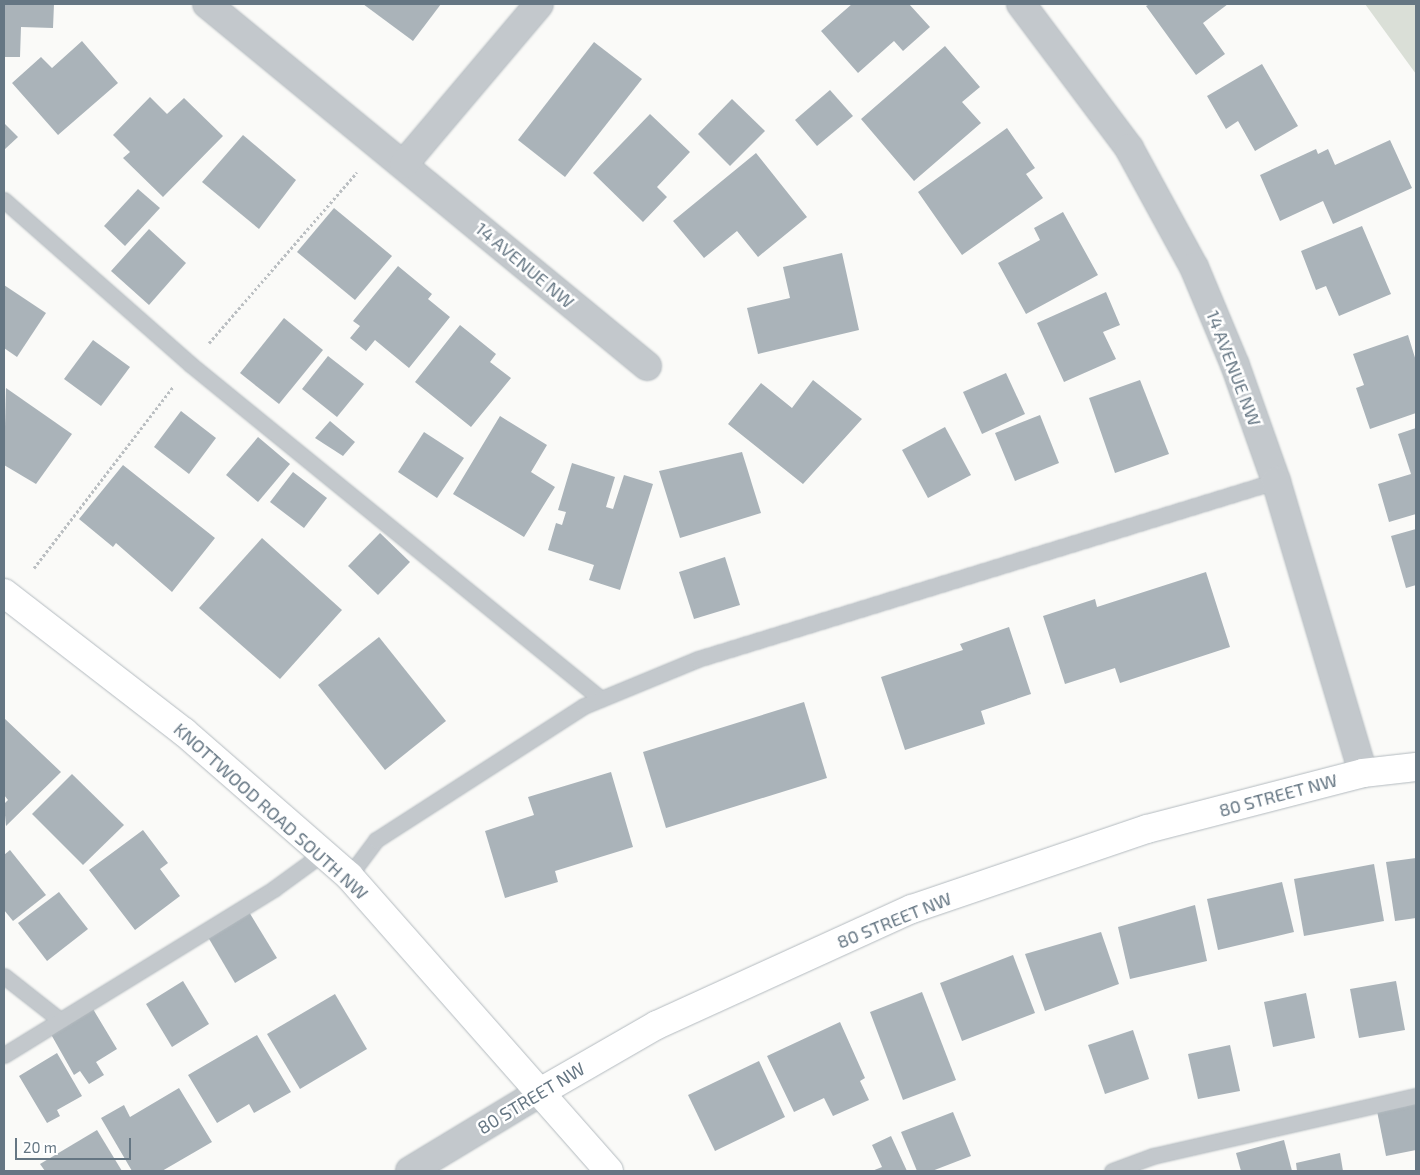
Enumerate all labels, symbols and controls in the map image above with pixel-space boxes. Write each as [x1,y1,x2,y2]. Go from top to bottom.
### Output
street label: 14 AVENUE NW [471,217,579,313]
street label: 14 AVENUE NW [1202,307,1266,429]
street label: KNOTTWOOD ROAD SOUTH NW [170,718,372,904]
street label: 80 STREET NW [1216,769,1340,821]
street label: 80 STREET NW [833,887,955,953]
street label: 80 STREET NW [473,1057,589,1139]
scale bar [18,1128,134,1160]
text: 20 m [23,1138,57,1156]

